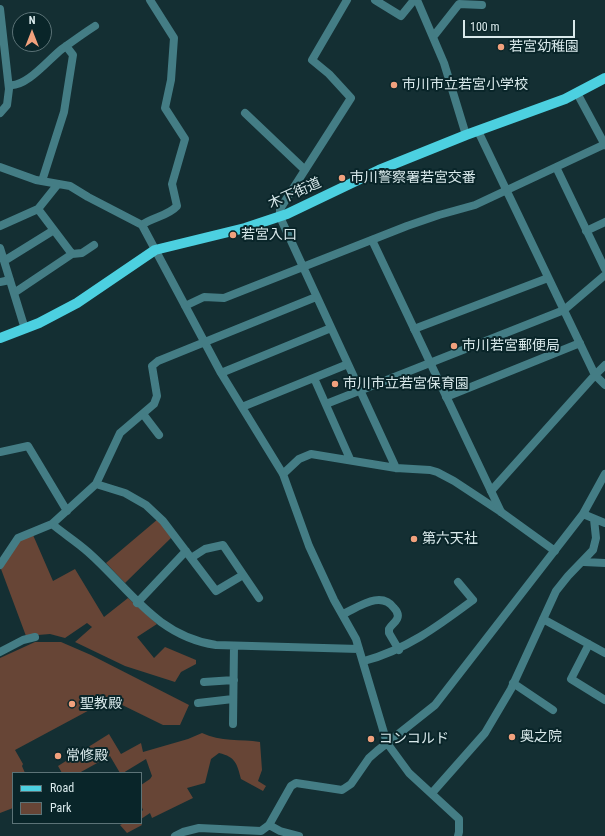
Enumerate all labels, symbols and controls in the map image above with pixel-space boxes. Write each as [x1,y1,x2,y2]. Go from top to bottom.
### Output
north arrow [12,12,52,52]
scale bar [465,12,577,38]
text: N [29,14,35,27]
text: 100 m [470,20,500,34]
place label: 若宮幼稚園 [509,39,579,55]
marker: 若宮幼稚園 [496,42,506,52]
place label: 市川市立若宮小学校 [402,77,528,93]
marker: 市川市立若宮小学校 [389,80,399,90]
place label: 市川警察署若宮交番 [350,170,476,186]
marker: 市川警察署若宮交番 [337,173,347,183]
street label: 木下街道 [266,175,324,213]
place label: 若宮入口 [241,227,297,243]
marker: 若宮入口 [228,230,238,240]
place label: 市川若宮郵便局 [462,338,560,354]
marker: 市川若宮郵便局 [449,341,459,351]
place label: 市川市立若宮保育園 [343,376,469,392]
marker: 市川市立若宮保育園 [330,379,340,389]
place label: 第六天社 [422,531,478,547]
marker: 第六天社 [409,534,419,544]
place label: 聖教殿 [80,696,122,712]
marker: 聖教殿 [67,699,77,709]
place label: 奥之院 [520,729,562,745]
place label: コンコルド [379,731,449,747]
marker: 奥之院 [507,732,517,742]
marker: コンコルド [366,734,376,744]
place label: 常修殿 [66,748,108,764]
marker: 常修殿 [53,751,63,761]
legend [12,772,142,824]
text: Road [50,781,74,795]
text: Park [50,801,71,815]

